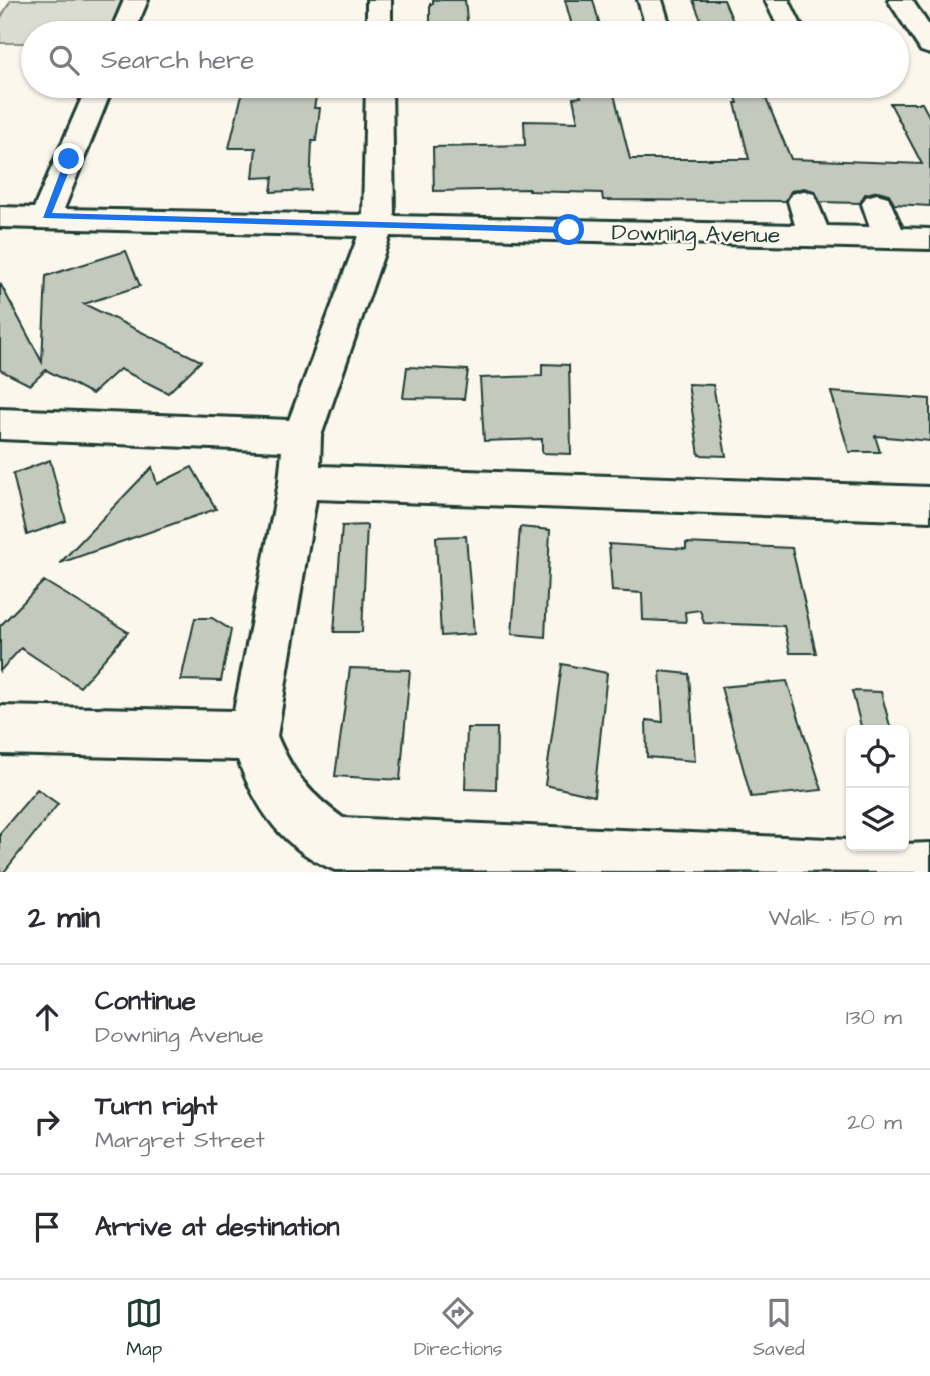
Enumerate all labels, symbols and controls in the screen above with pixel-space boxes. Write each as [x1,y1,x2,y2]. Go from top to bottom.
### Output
search box [21,21,909,98]
icon: search [45,41,83,79]
text: Search here [101,42,254,78]
route end [53,143,84,174]
route start [553,214,584,245]
street label: Downing Avenue [611,217,781,252]
map controls [846,725,909,851]
button: locate [846,725,909,788]
button: layers [846,788,909,851]
text: 2 min [28,897,100,939]
text: Walk · 150 m [768,902,902,934]
text: Continue [95,983,196,1019]
icon: ahead [28,998,66,1036]
text: 130 m [846,1001,902,1033]
text: Downing Avenue [95,1019,264,1051]
text: Turn right [95,1088,217,1124]
icon: right [28,1103,66,1141]
text: 20 m [847,1106,902,1138]
text: Margret Street [95,1124,265,1156]
icon: arrive [28,1208,66,1246]
text: Arrive at destination [95,1209,340,1245]
tab: Map [125,1294,163,1363]
tab: Directions [414,1294,502,1363]
tab: Saved [753,1294,805,1363]

